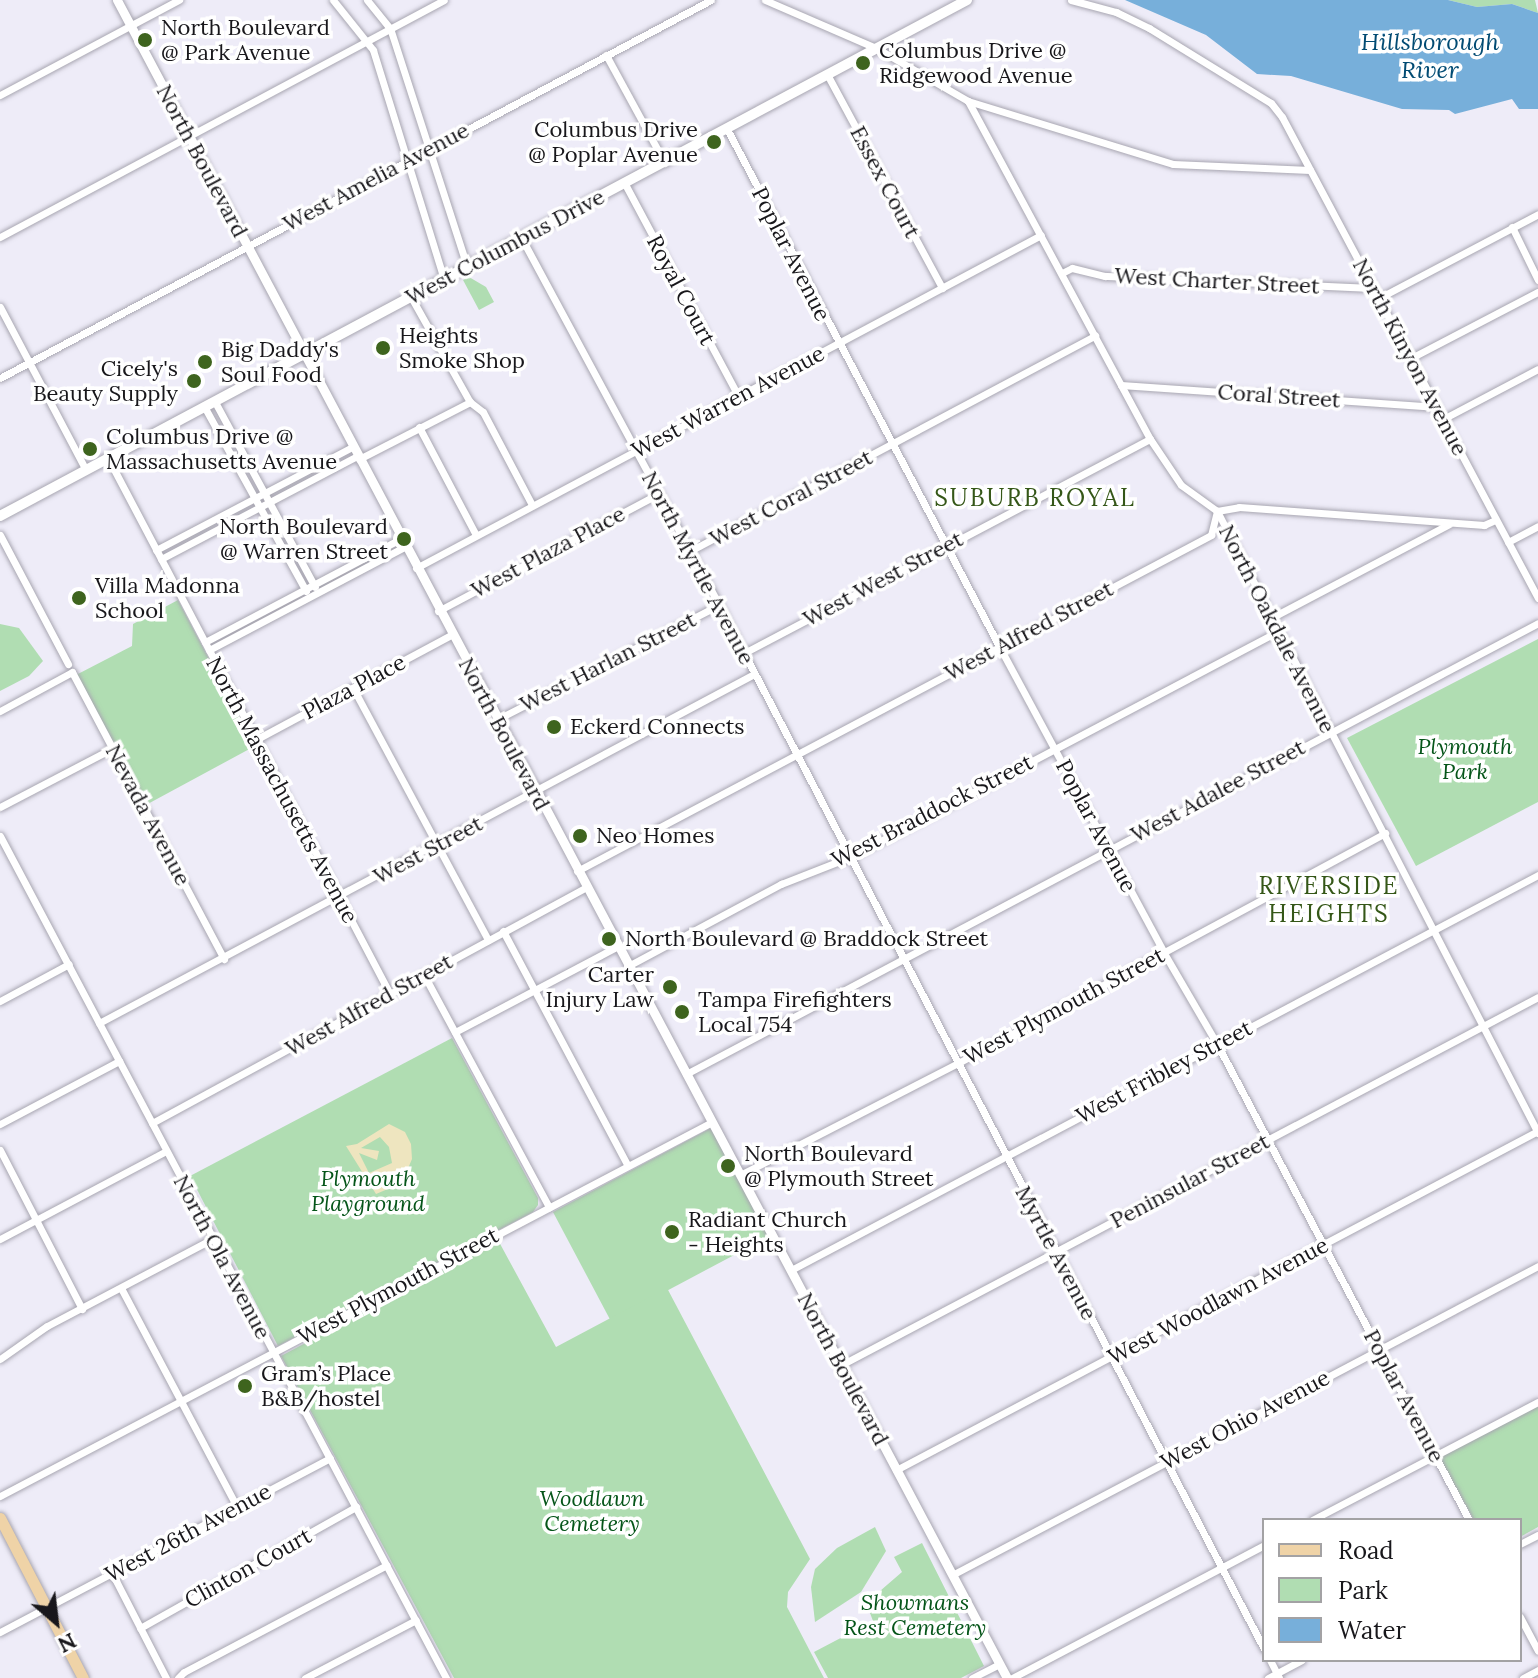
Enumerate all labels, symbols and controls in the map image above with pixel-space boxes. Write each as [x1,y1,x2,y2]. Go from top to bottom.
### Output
place label: North Boulevard @ Park Avenue [161,14,330,66]
water label: Hillsborough River [1361,28,1499,84]
marker: North Boulevard @ Park Avenue [136,31,154,49]
place label: Columbus Drive @ Ridgewood Avenue [879,37,1073,88]
marker: Columbus Drive @ Ridgewood Avenue [854,54,872,72]
street label: North Boulevard [151,80,253,242]
place label: Columbus Drive @ Poplar Avenue [528,116,698,168]
street label: West Amelia Avenue [279,117,473,237]
street label: Essex Court [844,122,926,242]
marker: Columbus Drive @ Poplar Avenue [705,133,723,151]
street label: West Columbus Drive [401,183,609,311]
street label: Poplar Avenue [746,183,836,325]
street label: Royal Court [641,231,721,349]
street label: North Kinyon Avenue [1347,254,1473,460]
street label: West Charter Street [1114,262,1320,300]
place label: Heights Smoke Shop [399,322,525,374]
place label: Big Daddy's Soul Food [221,336,339,388]
marker: Heights Smoke Shop [374,339,392,357]
street label: West Warren Avenue [627,340,829,464]
marker: Big Daddy's Soul Food [196,353,214,371]
place label: Cicely's Beauty Supply [33,355,178,406]
marker: Cicely's Beauty Supply [185,372,203,390]
street label: Coral Street [1217,379,1341,413]
place label: Columbus Drive @ Massachusetts Avenue [106,423,337,474]
marker: Columbus Drive @ Massachusetts Avenue [81,440,99,458]
street label: West Coral Street [705,444,877,552]
street label: North Myrtle Avenue [636,467,760,669]
district label: SUBURB ROYAL [934,484,1136,512]
street label: West Plaza Place [467,500,629,604]
place label: North Boulevard @ Warren Street [219,513,388,564]
street label: North Oakdale Avenue [1213,521,1341,737]
street label: West West Street [799,526,967,632]
marker: North Boulevard @ Warren Street [395,530,413,548]
place label: Villa Madonna School [95,572,240,624]
street label: West Alfred Street [940,575,1118,687]
marker: Villa Madonna School [70,589,88,607]
street label: West Harlan Street [516,606,700,718]
street label: Plaza Place [298,649,410,725]
street label: North Massachusetts Avenue [200,652,364,928]
street label: North Boulevard [453,653,555,815]
place label: Eckerd Connects [570,714,744,740]
marker: Eckerd Connects [545,718,563,736]
park label: Plymouth Park [1417,733,1513,784]
street label: West Adalee Street [1126,734,1310,848]
street label: Nevada Avenue [100,740,196,890]
street label: West Braddock Street [827,749,1037,873]
street label: Poplar Avenue [1050,755,1142,897]
street label: West Street [369,810,487,890]
place label: Neo Homes [596,823,714,849]
marker: Neo Homes [571,827,589,845]
district label: RIVERSIDE HEIGHTS [1259,872,1399,928]
place label: North Boulevard @ Braddock Street [625,926,988,952]
marker: North Boulevard @ Braddock Street [600,930,618,948]
street label: West Plymouth Street [959,942,1169,1070]
street label: West Alfred Street [281,948,457,1062]
place label: Carter Injury Law [546,961,654,1012]
marker: Carter Injury Law [661,978,679,996]
place label: Tampa Firefighters Local 754 [698,986,892,1038]
marker: Tampa Firefighters Local 754 [673,1003,691,1021]
street label: West Fribley Street [1072,1014,1256,1130]
street label: Peninsular Street [1106,1128,1274,1234]
place label: North Boulevard @ Plymouth Street [744,1140,934,1192]
marker: North Boulevard @ Plymouth Street [719,1157,737,1175]
park label: Plymouth Playground [311,1165,425,1216]
street label: North Ola Avenue [168,1171,276,1343]
street label: Myrtle Avenue [1010,1181,1102,1325]
place label: Radiant Church - Heights [688,1206,847,1258]
street label: West Plymouth Street [293,1222,503,1350]
marker: Radiant Church - Heights [663,1223,681,1241]
street label: West Woodlawn Avenue [1103,1232,1333,1370]
street label: North Boulevard [792,1288,894,1450]
street label: Poplar Avenue [1358,1325,1450,1467]
place label: Gram’s Place B&B/hostel [261,1360,391,1412]
street label: West Ohio Avenue [1156,1364,1334,1476]
marker: Gram’s Place B&B/hostel [236,1377,254,1395]
street label: West 26th Avenue [101,1478,275,1588]
park label: Woodlawn Cemetery [539,1485,645,1536]
legend [1262,1518,1522,1662]
street label: Clinton Court [180,1522,316,1614]
text: Road [1338,1535,1394,1566]
text: Park [1338,1575,1388,1606]
north arrow [16,1582,96,1662]
park label: Showmans Rest Cemetery [844,1589,986,1640]
text: Water [1338,1615,1406,1646]
text: N [53,1627,81,1660]

